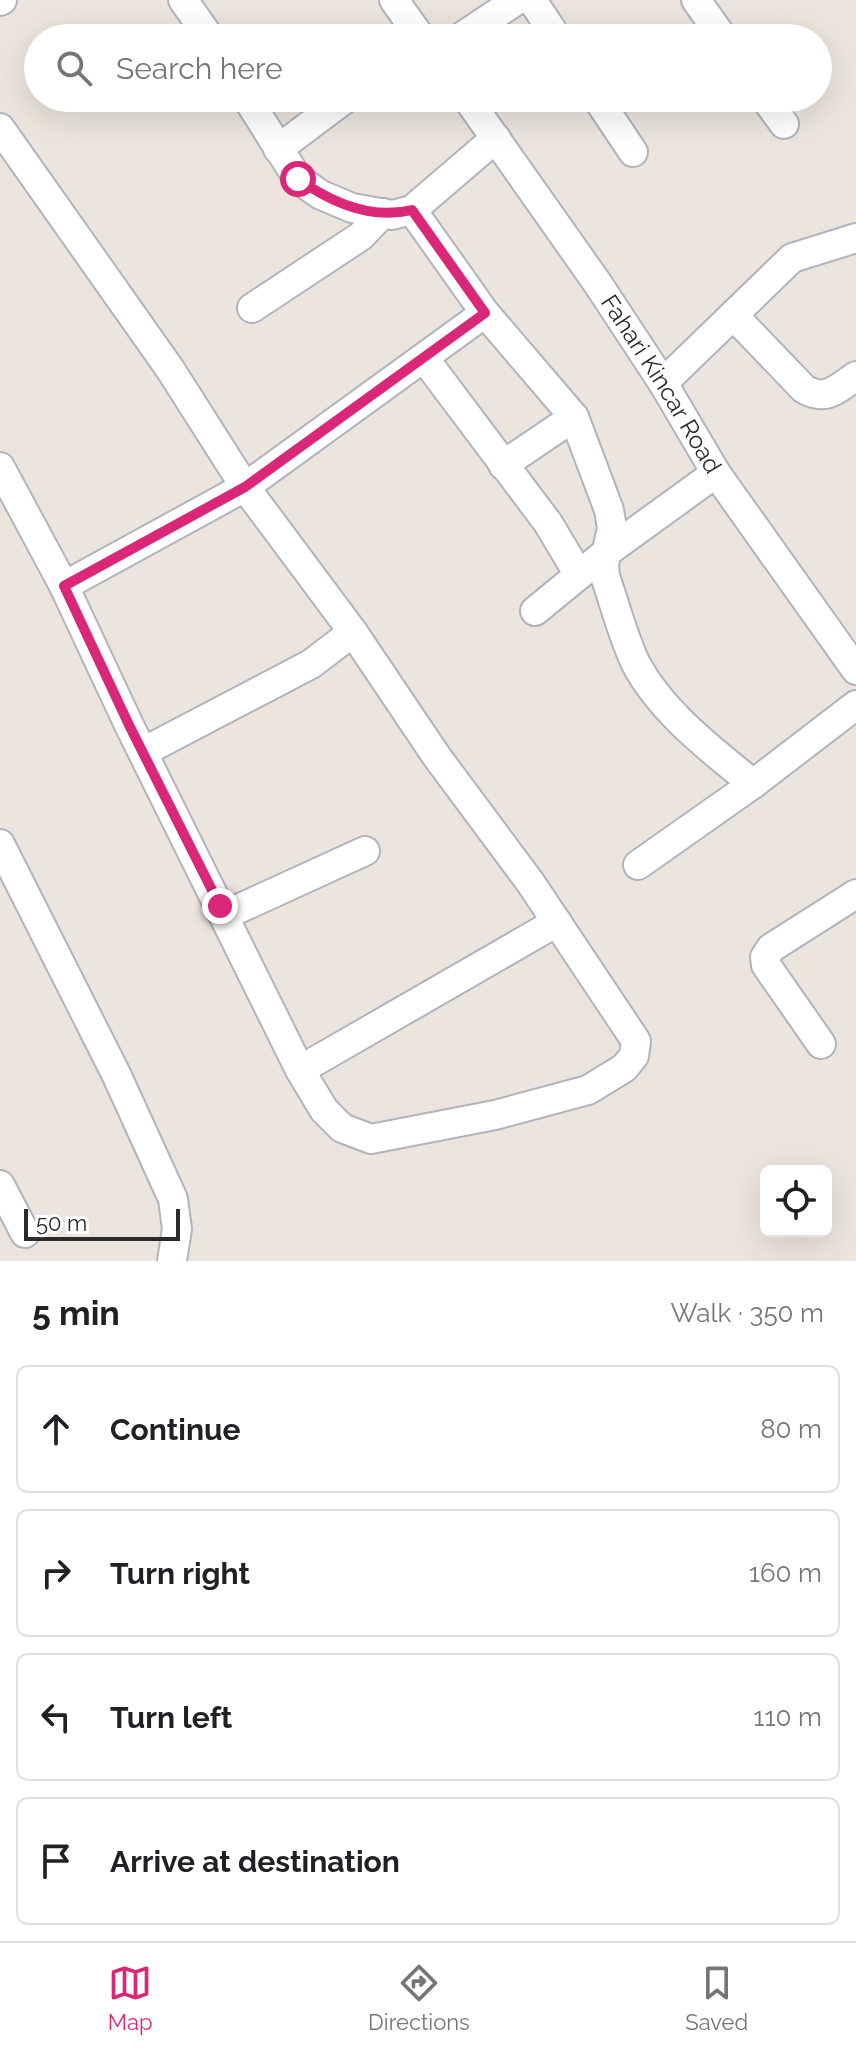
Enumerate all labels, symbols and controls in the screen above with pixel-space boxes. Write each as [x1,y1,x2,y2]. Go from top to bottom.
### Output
search box [24,24,832,112]
icon: search [52,46,96,90]
text: Search here [116,51,283,86]
route start [280,161,316,197]
street label: Fahari Kincar Road [595,289,728,479]
route end [202,888,238,924]
map controls [760,1165,832,1237]
button: locate [760,1165,832,1237]
scale bar [24,1205,180,1241]
text: 50 m [36,1210,87,1236]
text: 5 min [32,1293,120,1333]
text: Walk · 350 m [670,1298,824,1328]
icon: ahead [34,1407,78,1451]
text: Continue [110,1412,241,1447]
text: 80 m [760,1414,822,1444]
icon: right [34,1551,78,1595]
text: Turn right [110,1556,250,1591]
text: 160 m [749,1558,822,1588]
icon: left [34,1695,78,1739]
text: Turn left [110,1700,232,1735]
text: 110 m [753,1702,822,1732]
icon: arrive [34,1839,78,1883]
text: Arrive at destination [110,1844,400,1879]
tab: Map [108,1961,153,2035]
tab: Directions [368,1961,470,2035]
tab: Saved [685,1961,748,2035]

